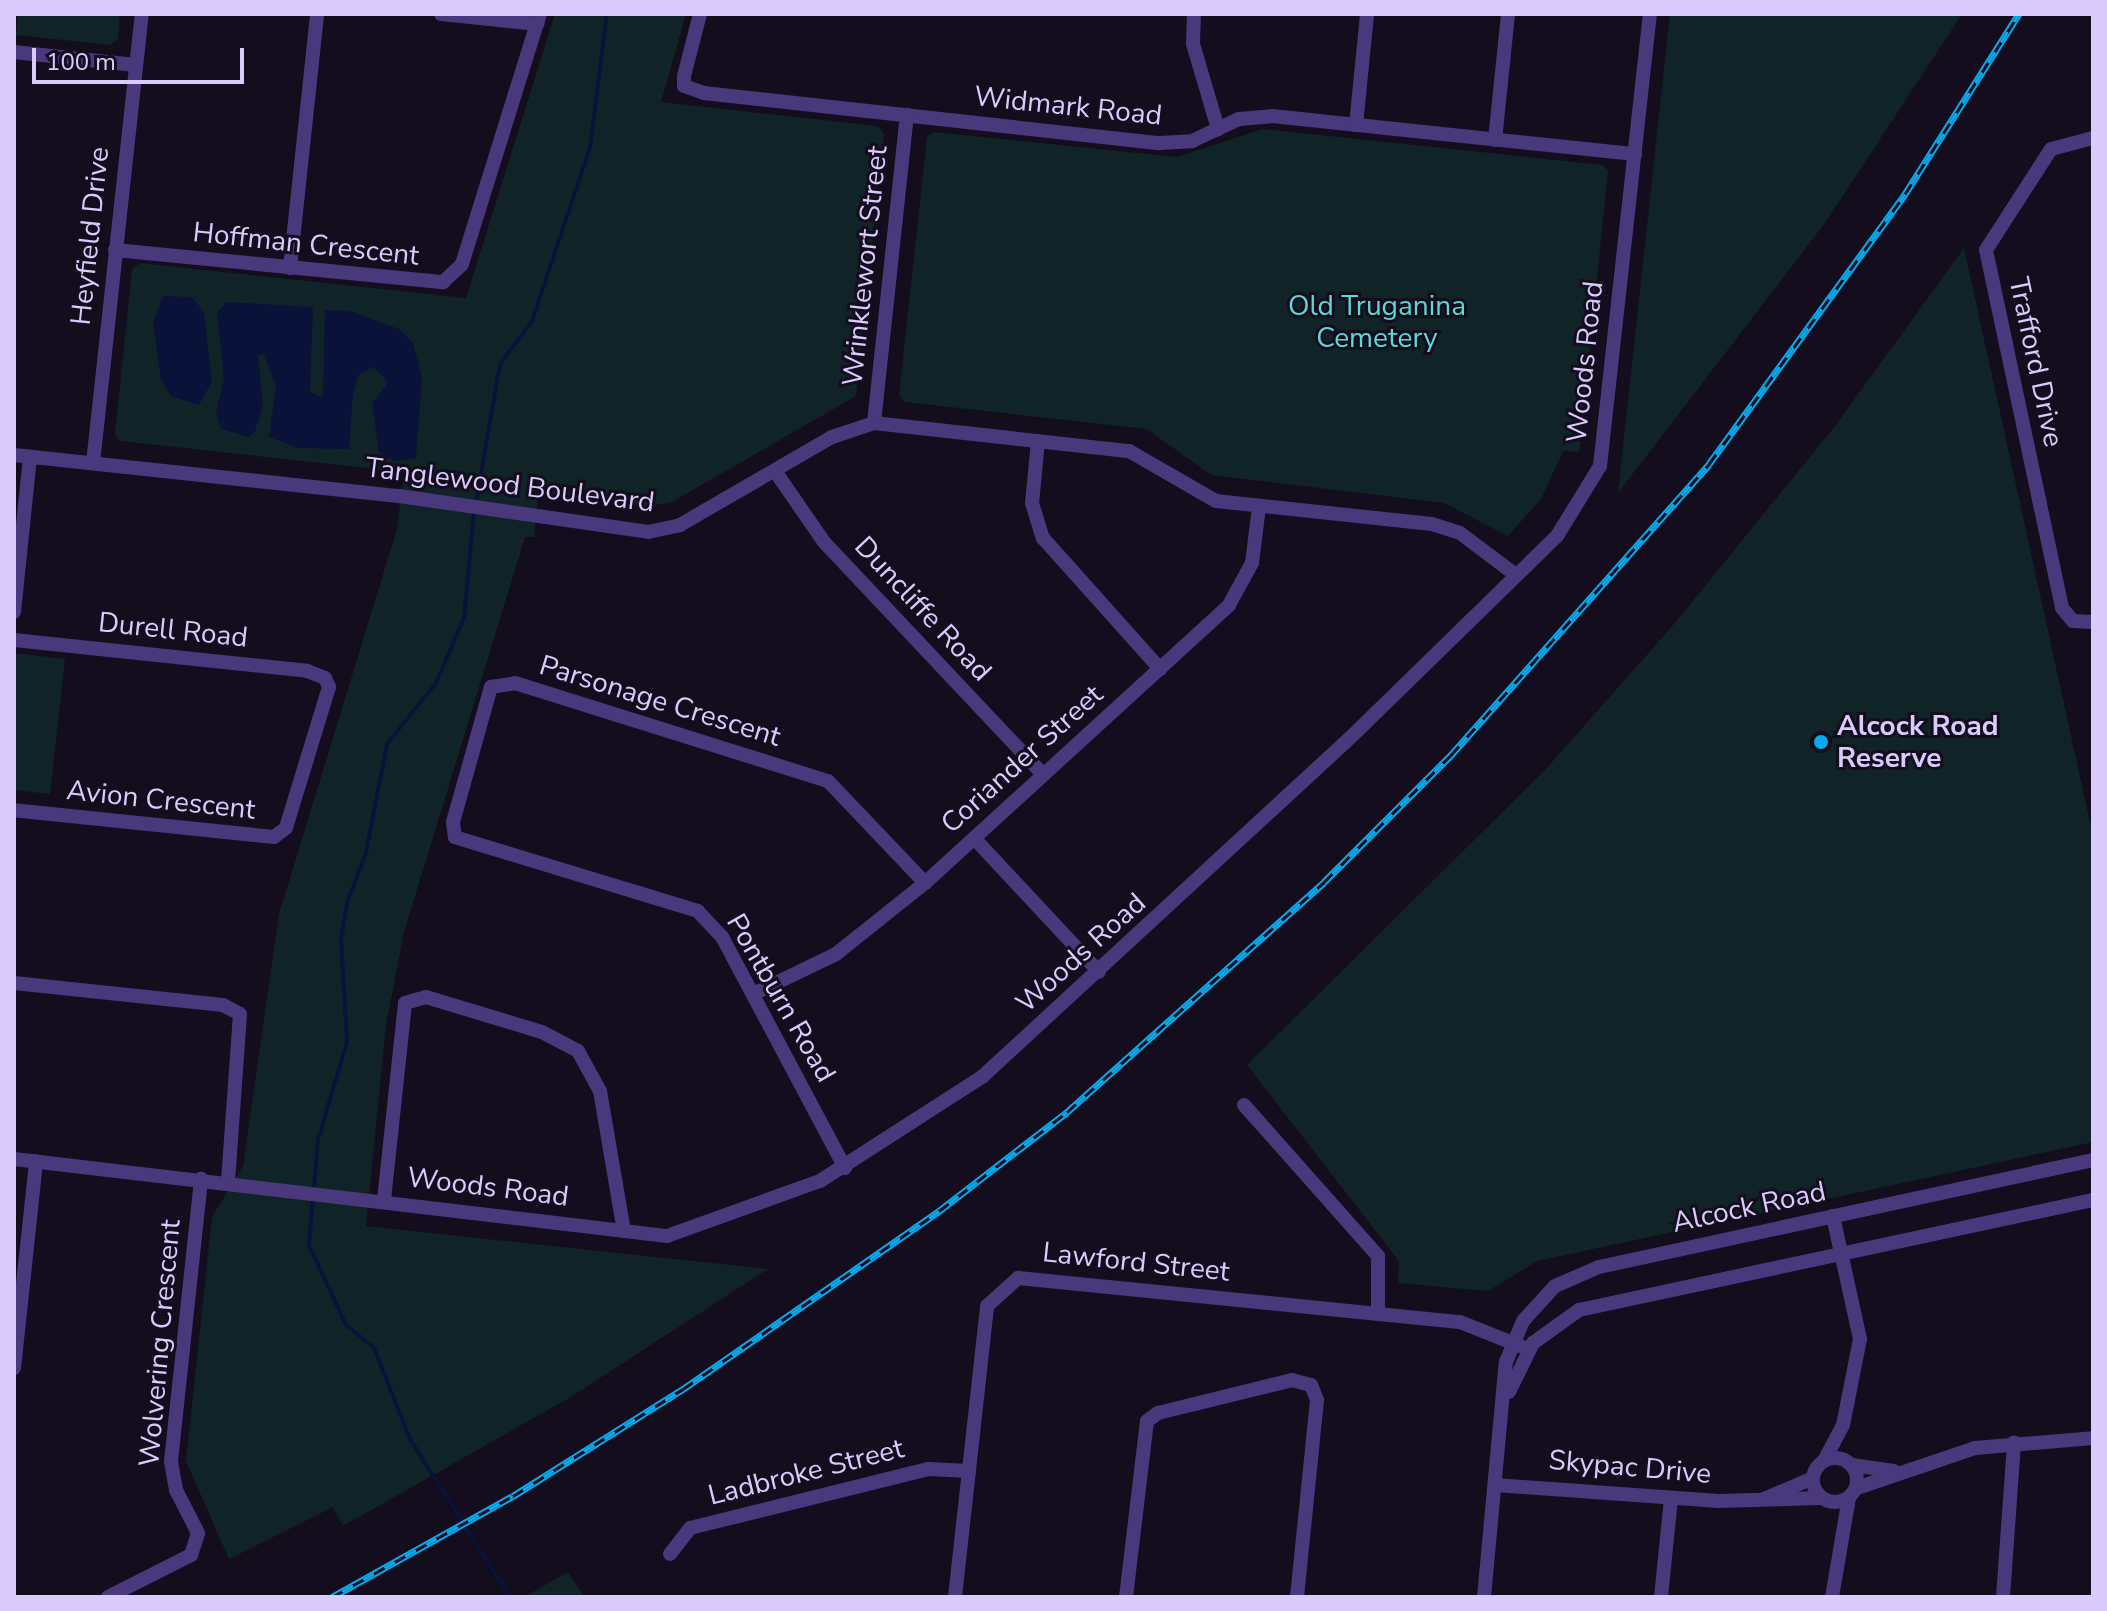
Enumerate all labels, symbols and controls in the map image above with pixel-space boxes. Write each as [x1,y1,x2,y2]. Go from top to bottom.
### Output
scale bar [36,32,248,82]
text: 100 m [46,46,116,78]
street label: Widmark Road [972,79,1164,133]
street label: Wrinklewort Street [836,144,894,388]
street label: Heyfield Drive [64,145,116,327]
street label: Hoffman Crescent [191,215,421,273]
street label: Trafford Drive [2002,274,2070,450]
street label: Woods Road [1560,279,1610,445]
park label: Old Truganina Cemetery [1288,289,1466,355]
street label: Tanglewood Boulevard [364,451,656,519]
street label: Duncliffe Road [848,530,998,688]
street label: Durell Road [97,605,249,655]
street label: Parsonage Crescent [535,648,785,754]
street label: Coriander Street [934,678,1110,840]
place label: Alcock Road Reserve [1837,709,1999,775]
marker: Alcock Road Reserve [1812,733,1830,751]
street label: Avion Crescent [65,773,257,827]
street label: Woods Road [1009,886,1153,1020]
street label: Pontburn Road [719,908,843,1088]
street label: Woods Road [405,1160,571,1214]
street label: Alcock Road [1669,1174,1829,1240]
street label: Wolvering Crescent [132,1218,188,1468]
street label: Lawford Street [1041,1235,1231,1289]
street label: Ladbroke Street [705,1431,907,1513]
street label: Skypac Drive [1547,1443,1713,1491]

